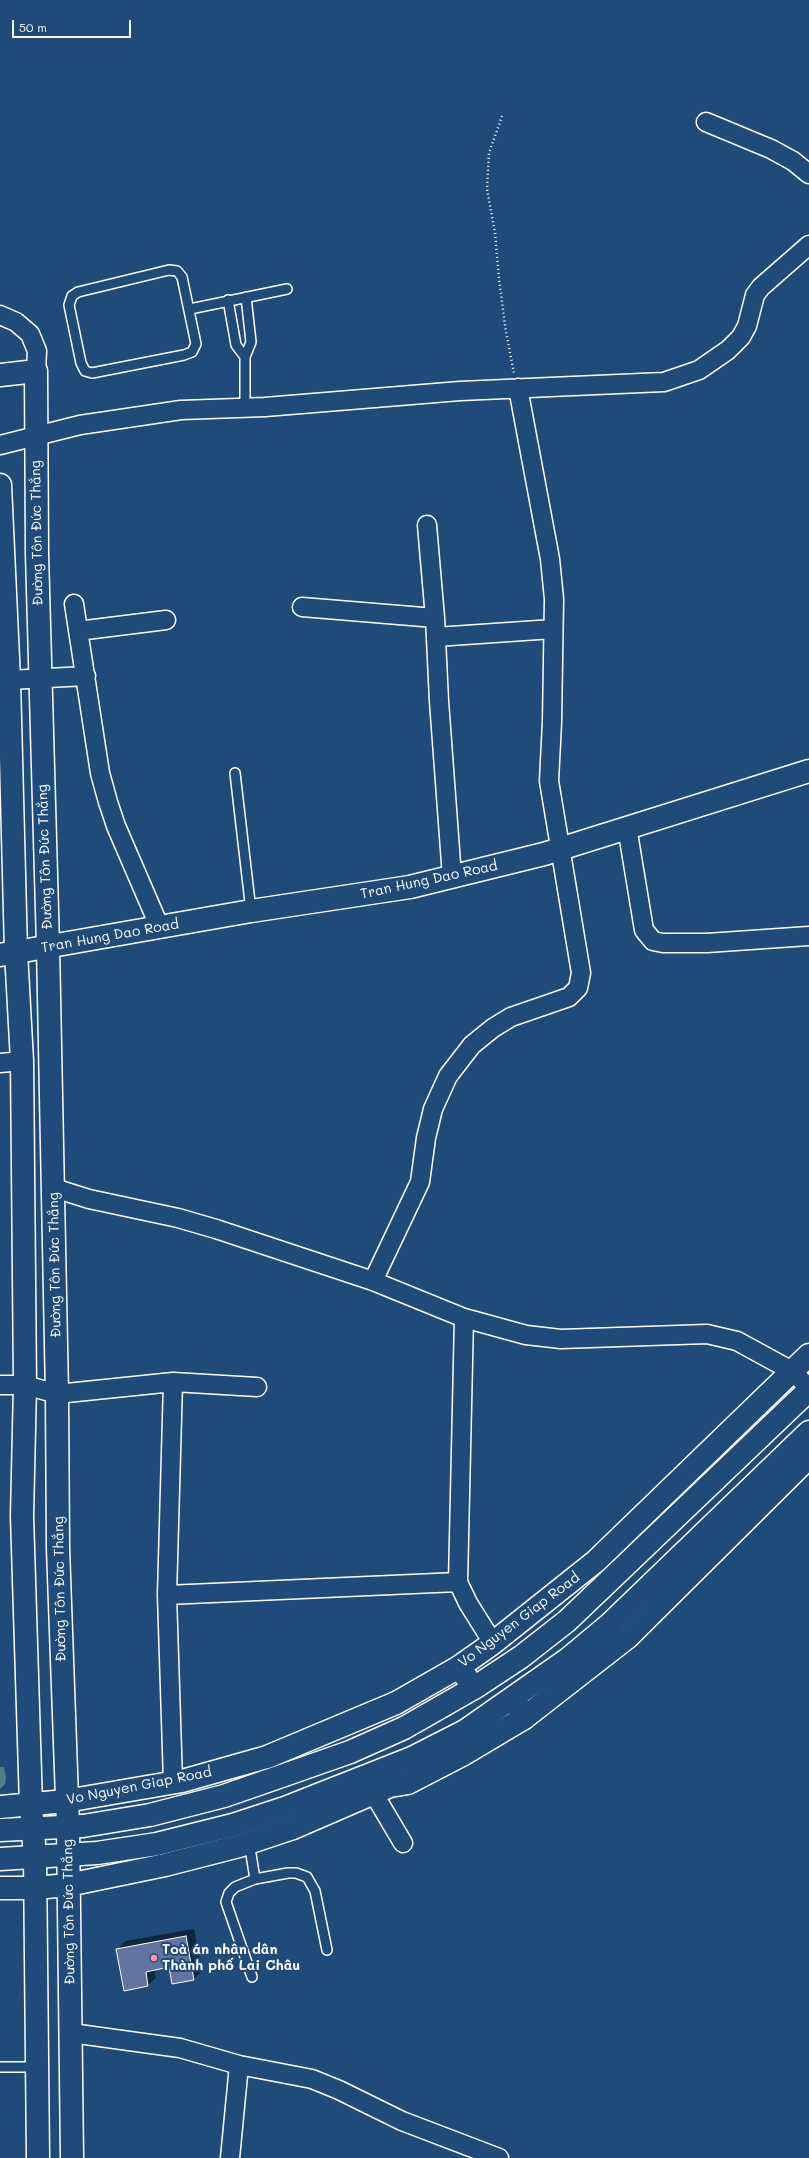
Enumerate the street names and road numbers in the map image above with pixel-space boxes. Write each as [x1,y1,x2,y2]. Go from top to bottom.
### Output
street label: Đường Tôn Đức Thắng [27,460,47,606]
street label: Đường Tôn Đức Thắng [34,784,56,930]
street label: Tran Hung Dao Road [359,857,499,903]
street label: Tran Hung Dao Road [40,916,180,956]
street label: Đường Tôn Đức Thắng [45,1192,65,1338]
street label: Đường Tôn Đức Thắng [50,1516,70,1662]
street label: Vo Nguyen Giap Road [455,1569,583,1671]
street label: Vo Nguyen Giap Road [65,1764,213,1808]
street label: Đường Tôn Đức Thắng [59,1839,79,1985]

